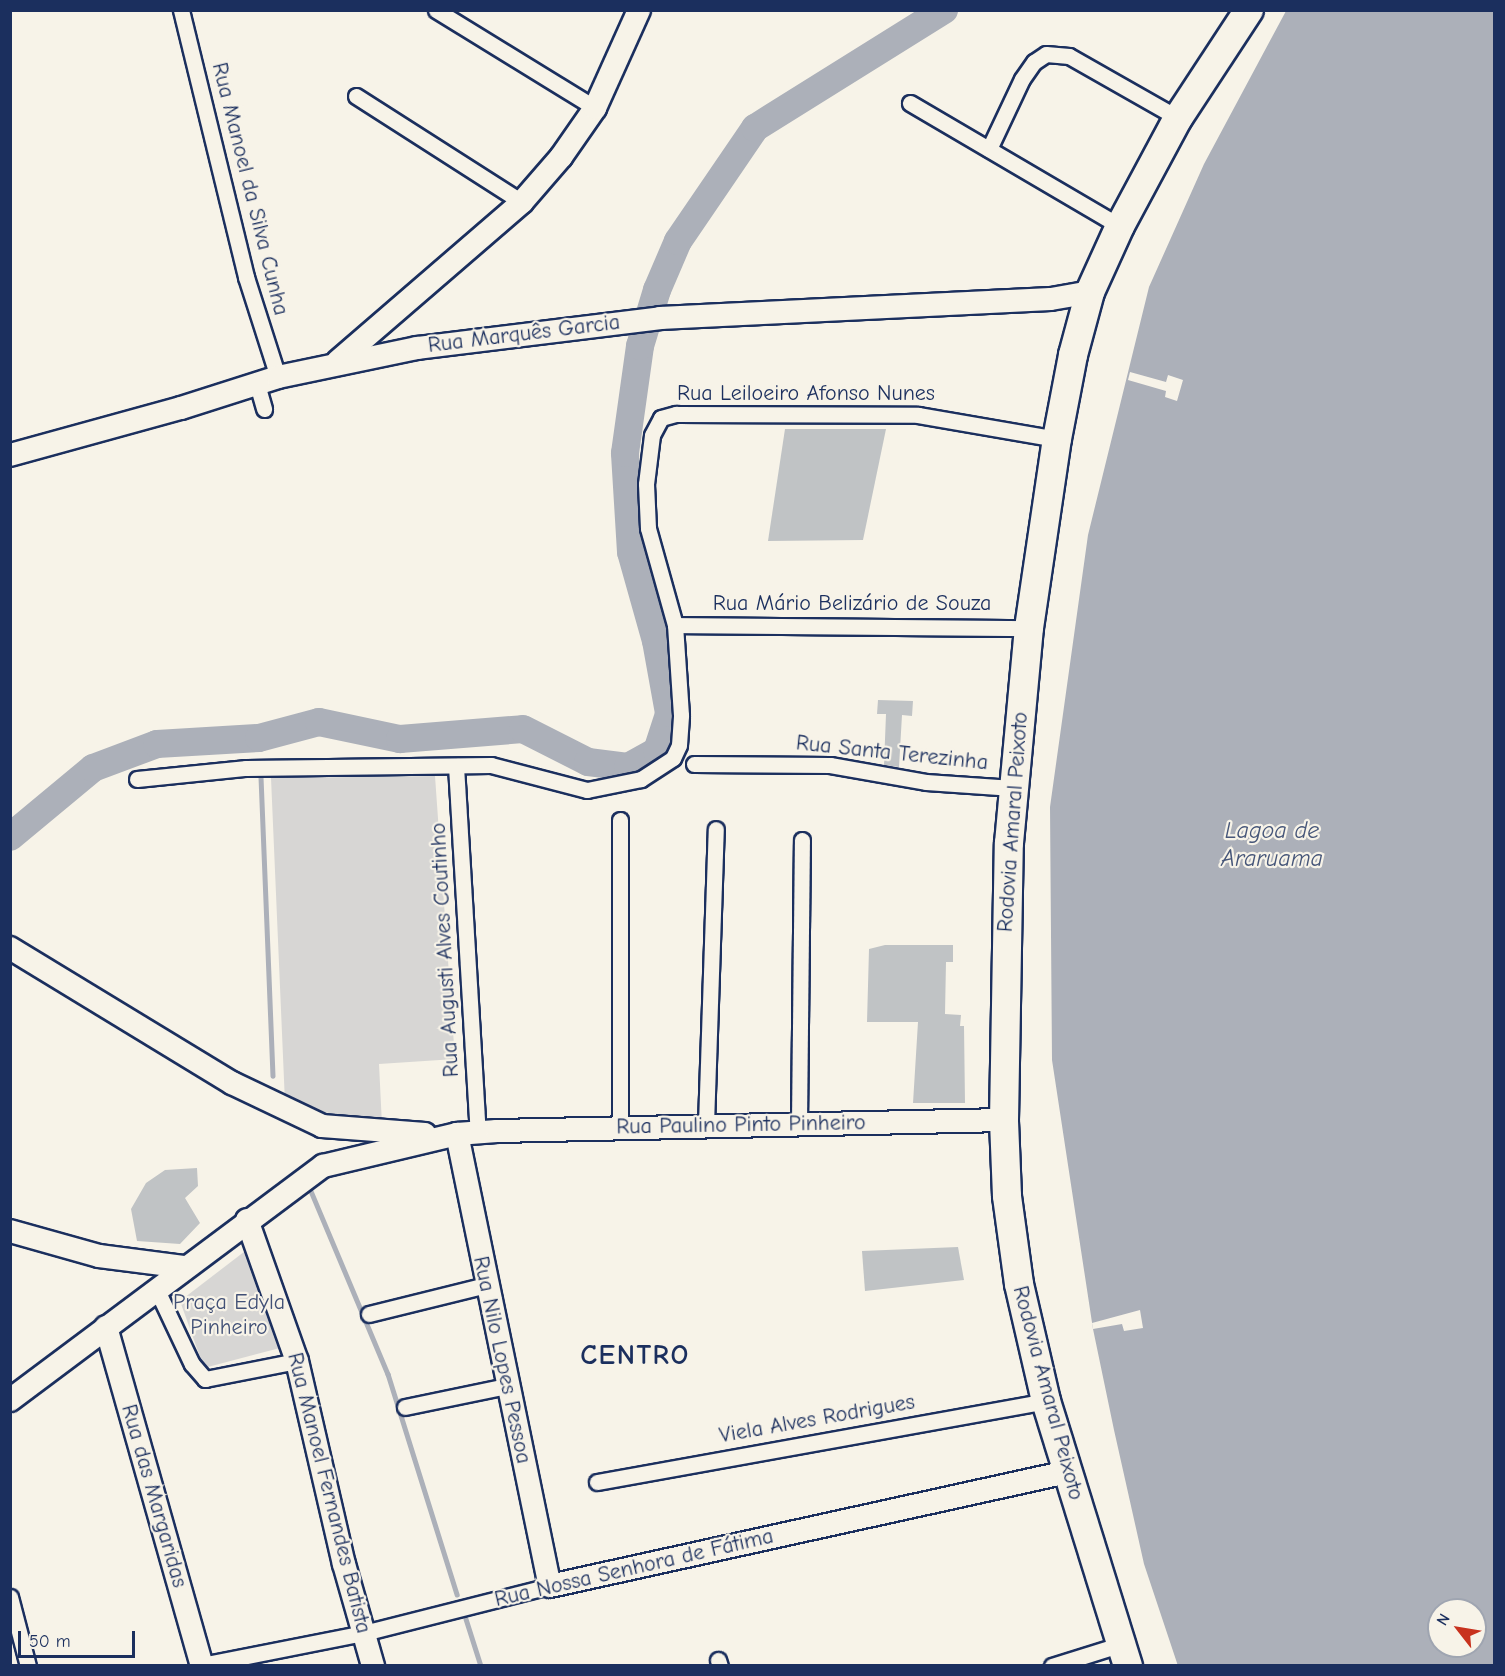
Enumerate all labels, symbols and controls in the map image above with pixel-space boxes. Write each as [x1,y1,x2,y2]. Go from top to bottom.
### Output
street label: Rua Manoel da Silva Cunha [206,60,294,318]
street label: Rua Marquês Garcia [426,309,622,359]
street label: Rua Leiloeiro Afonso Nunes [677,381,935,407]
street label: Rua Mário Belizário de Souza [713,591,991,617]
street label: Rodovia Amaral Peixoto [992,711,1034,933]
street label: Rua Santa Terezinha [795,730,989,776]
water label: Lagoa de Araruama [1221,817,1323,873]
street label: Rua Augusti Alves Coutinho [425,822,465,1078]
street label: Rua Paulino Pinto Pinheiro [616,1110,866,1140]
street label: Rua Nilo Lopes Pessoa [467,1254,537,1466]
street label: Rodovia Amaral Peixoto [1007,1283,1089,1503]
park label: Praça Edyla Pinheiro [173,1289,285,1340]
district label: CENTRO [580,1338,690,1372]
street label: Rua Manoel Fernandes Batista [281,1350,377,1636]
street label: Viela Alves Rodrigues [717,1389,917,1449]
street label: Rua das Margaridas [115,1401,193,1591]
street label: Rua Nossa Senhora de Fátima [492,1523,776,1613]
north arrow [1427,1598,1487,1658]
text: N [1433,1611,1454,1629]
scale bar [21,1619,138,1657]
text: 50 m [29,1631,71,1652]

